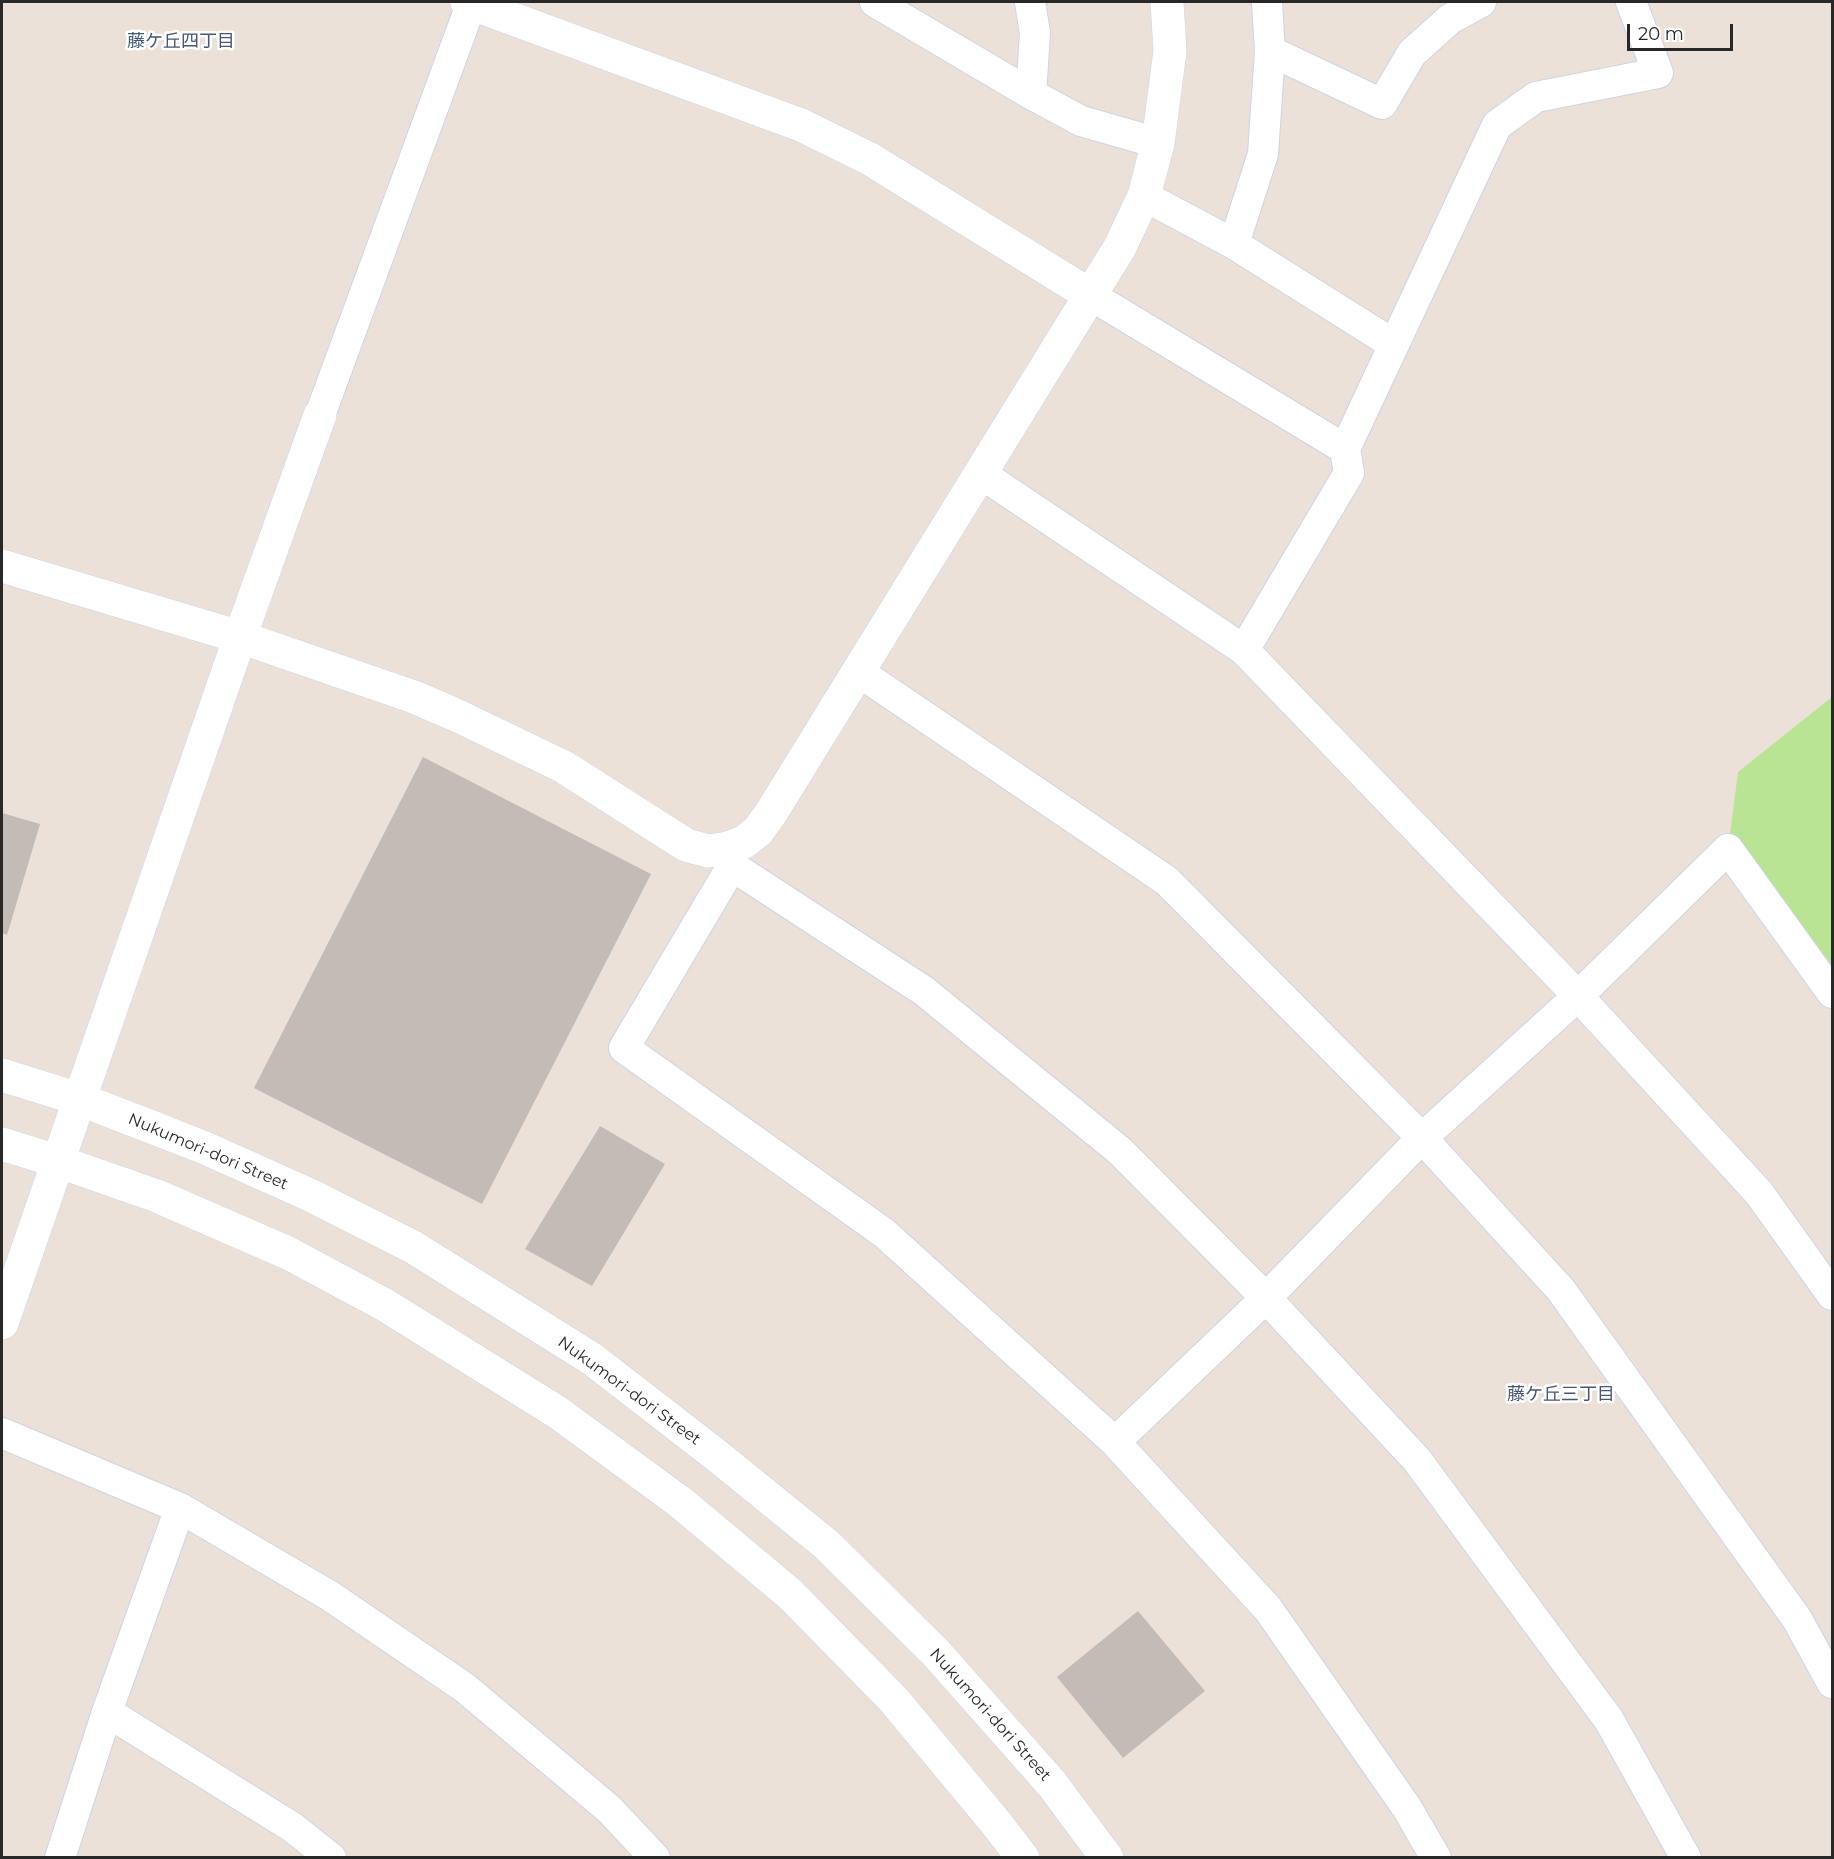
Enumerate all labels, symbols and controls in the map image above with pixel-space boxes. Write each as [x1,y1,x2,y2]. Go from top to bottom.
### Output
scale bar [1630,12,1736,50]
text: 20 m [1638,23,1684,45]
district label: 藤ケ丘四丁目 [127,31,235,53]
street label: Nukumori-dori Street [125,1110,291,1194]
street label: Nukumori-dori Street [554,1333,704,1449]
district label: 藤ケ丘三丁目 [1507,1384,1615,1406]
street label: Nukumori-dori Street [925,1645,1055,1785]

